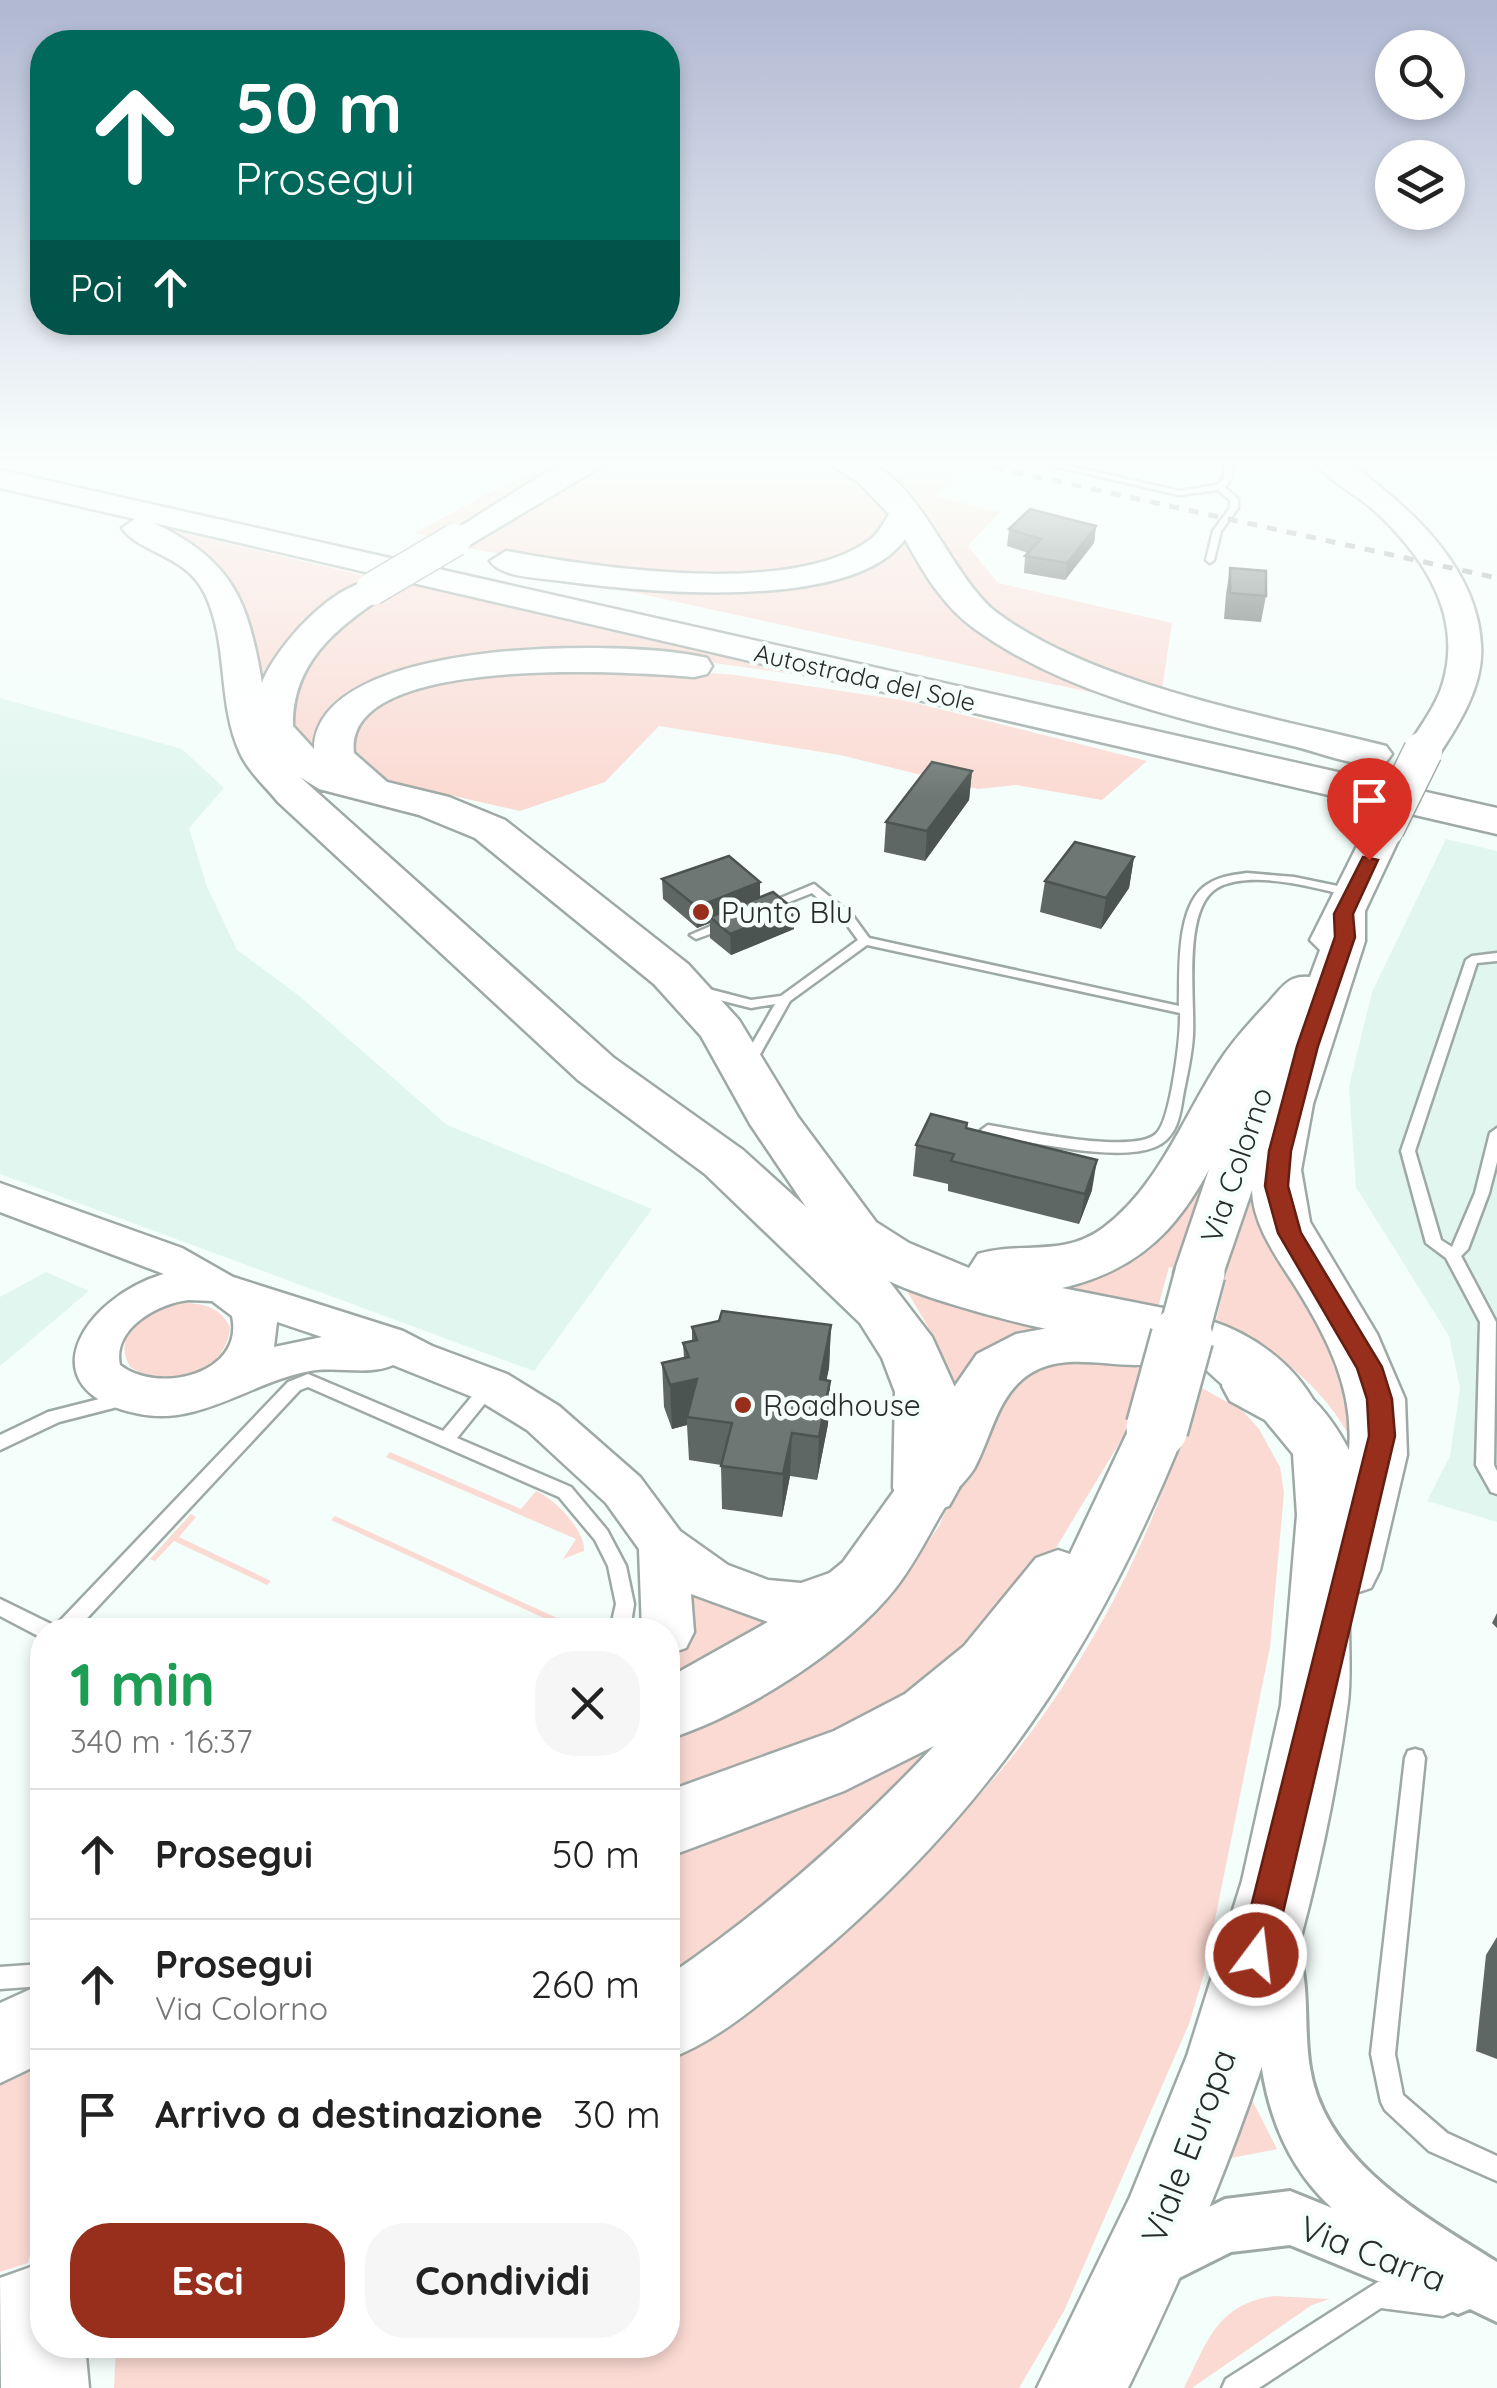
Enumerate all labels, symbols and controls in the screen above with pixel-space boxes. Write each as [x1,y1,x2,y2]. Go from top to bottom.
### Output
map controls [1375,30,1465,230]
button: search [1375,30,1465,120]
text: 50 m [235,63,402,151]
icon: ahead [70,70,200,200]
button: layers [1375,140,1465,230]
text: Prosegui [235,150,415,206]
icon: ahead [143,260,198,315]
text: Poi [70,264,123,312]
street label: Autostrada del Sole [751,636,979,718]
pin [1327,758,1412,861]
icon: arrive [1342,773,1397,828]
place label: Punto Blu [721,893,853,931]
marker: Punto Blu [690,901,712,923]
street label: Via Colorno [1192,1082,1280,1248]
place label: Roadhouse [763,1386,921,1424]
marker: Roadhouse [732,1394,754,1416]
text: 1 min [70,1646,215,1721]
button: close [535,1651,640,1756]
text: 340 m · 16:37 [70,1721,253,1761]
icon: ahead [70,1827,125,1882]
text: Prosegui [155,1830,313,1878]
text: 50 m [552,1830,640,1878]
position arrow [1204,1903,1308,2007]
text: Prosegui [155,1940,313,1988]
icon: ahead [70,1957,125,2012]
text: 260 m [531,1960,640,2008]
text: Via Colorno [155,1988,328,2028]
street label: Viale Europa [1131,2043,1245,2249]
icon: arrive [70,2087,125,2142]
text: Arrivo a destinazione [155,2090,543,2138]
text: 30 m [573,2090,661,2138]
street label: Via Carra [1294,2205,1452,2301]
button: Esci [70,2223,345,2338]
button: Condividi [365,2223,640,2338]

